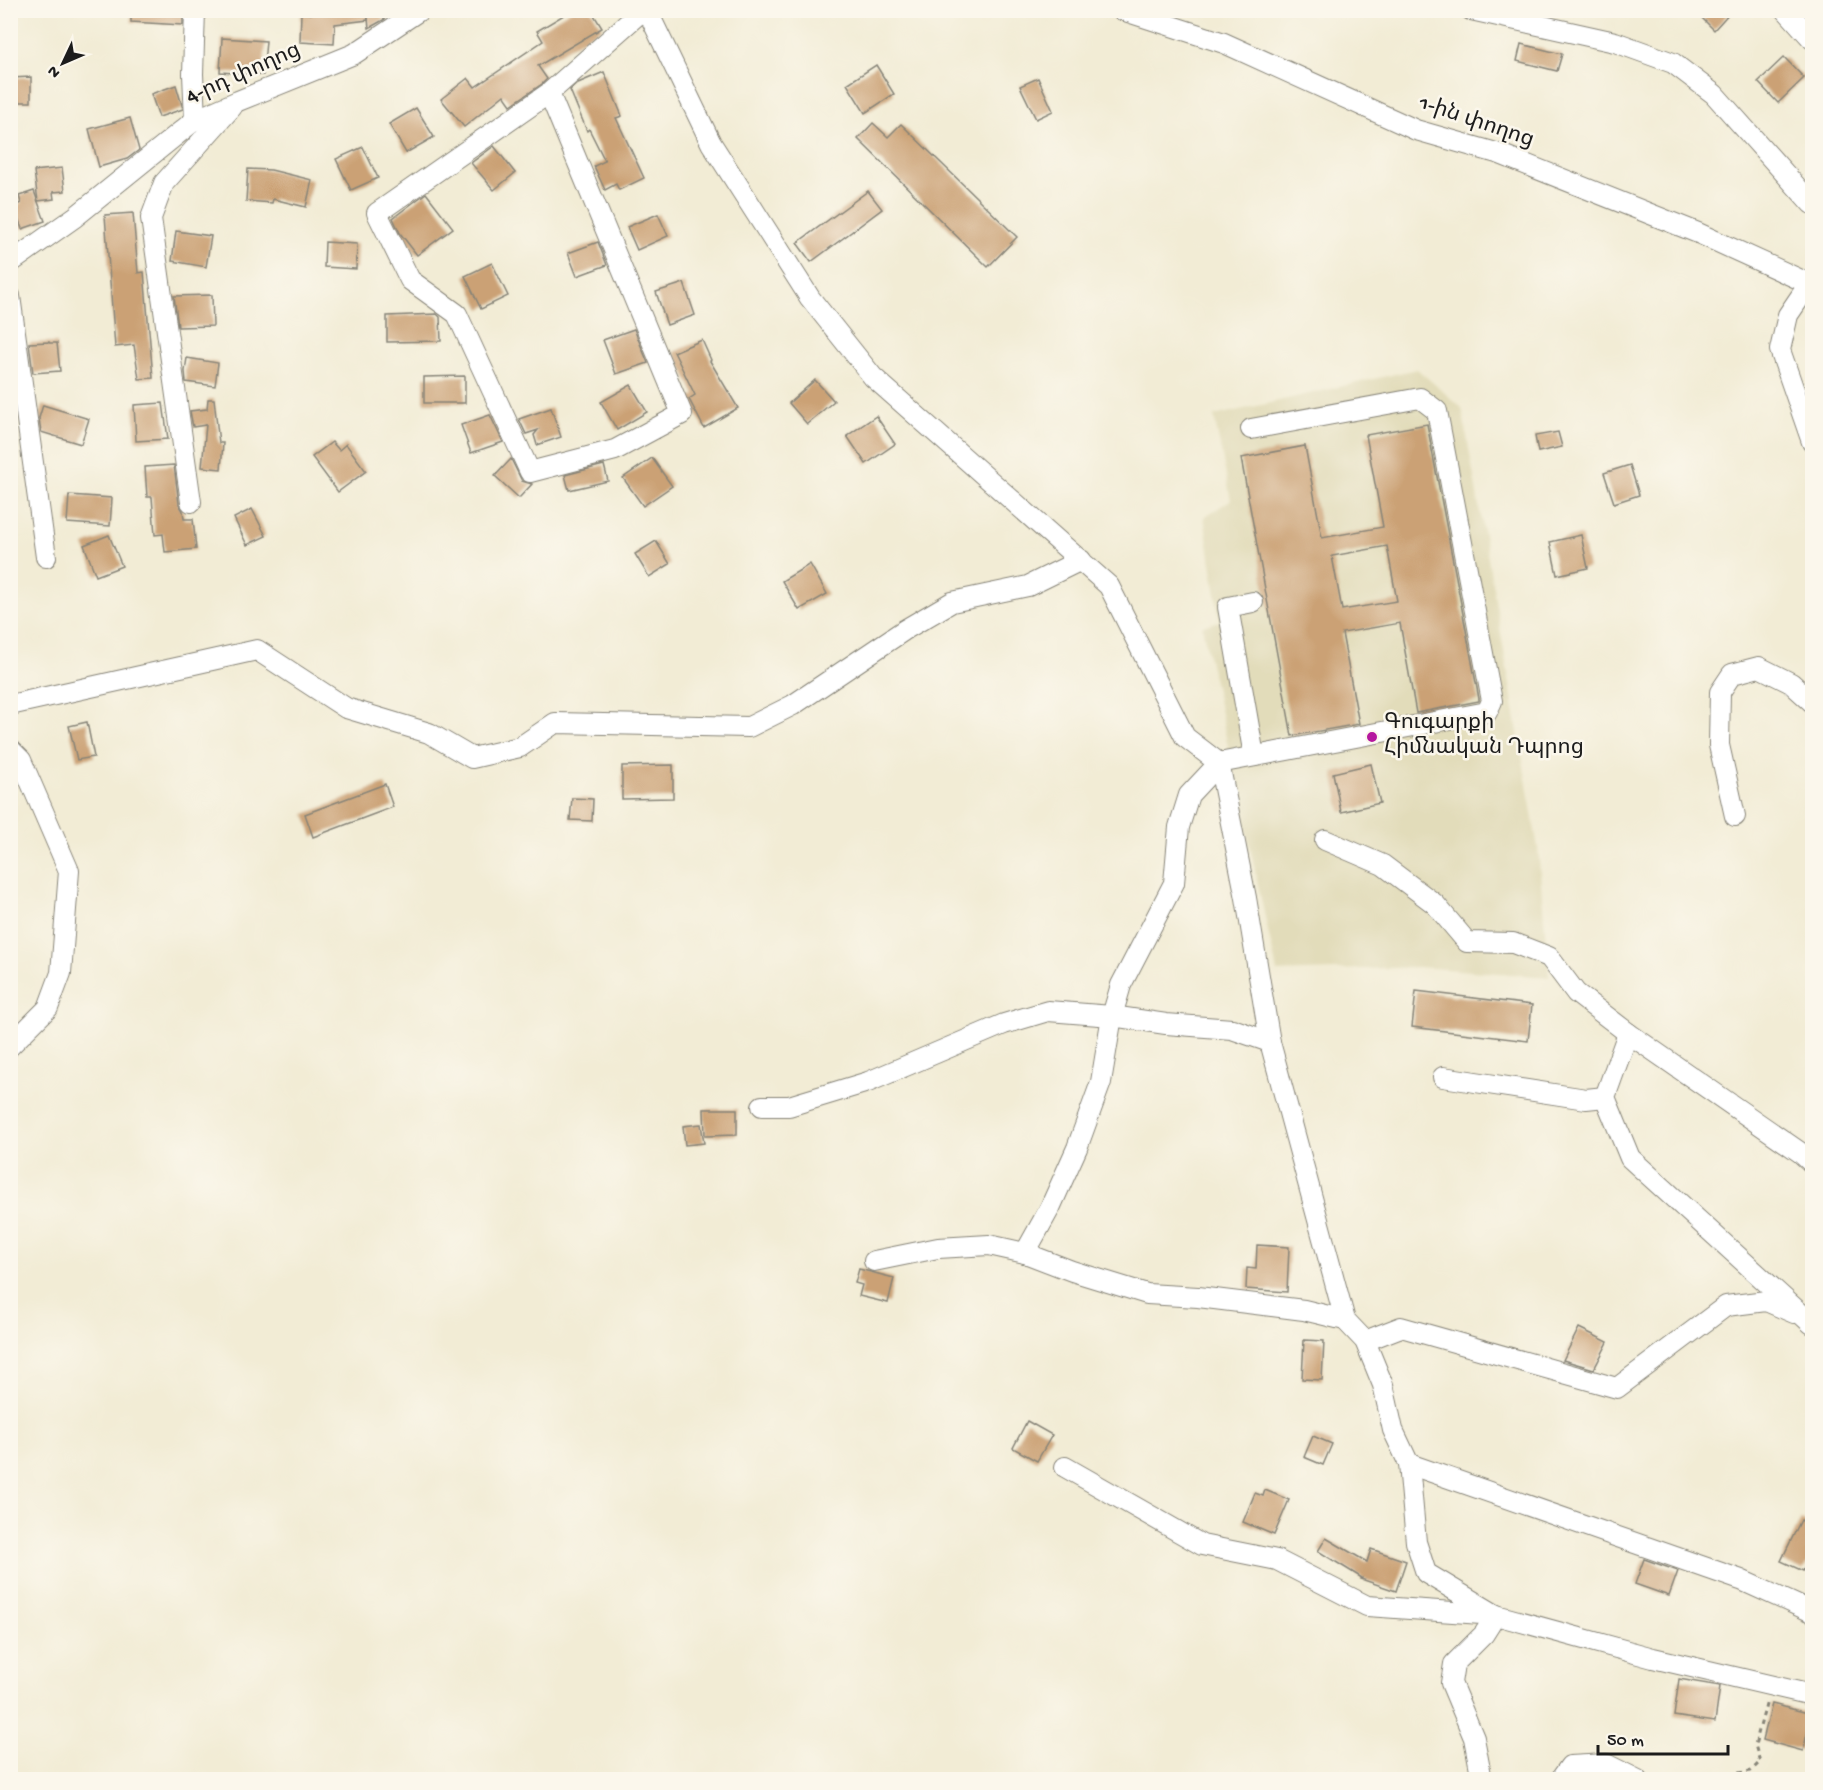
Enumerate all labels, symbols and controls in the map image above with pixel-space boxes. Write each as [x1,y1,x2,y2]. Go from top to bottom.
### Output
north arrow [33,33,93,93]
street label: 4-րդ փողոց [183,38,305,112]
text: N [44,60,65,81]
street label: 1-ին փողոց [1414,91,1537,155]
place label: Գուգարքի Հիմնական Դպրոց [1384,711,1584,762]
marker: Գուգարքի Հիմնական Դպրոց [1365,730,1379,744]
scale bar [1598,1718,1728,1756]
text: 50 m [1607,1731,1644,1752]

